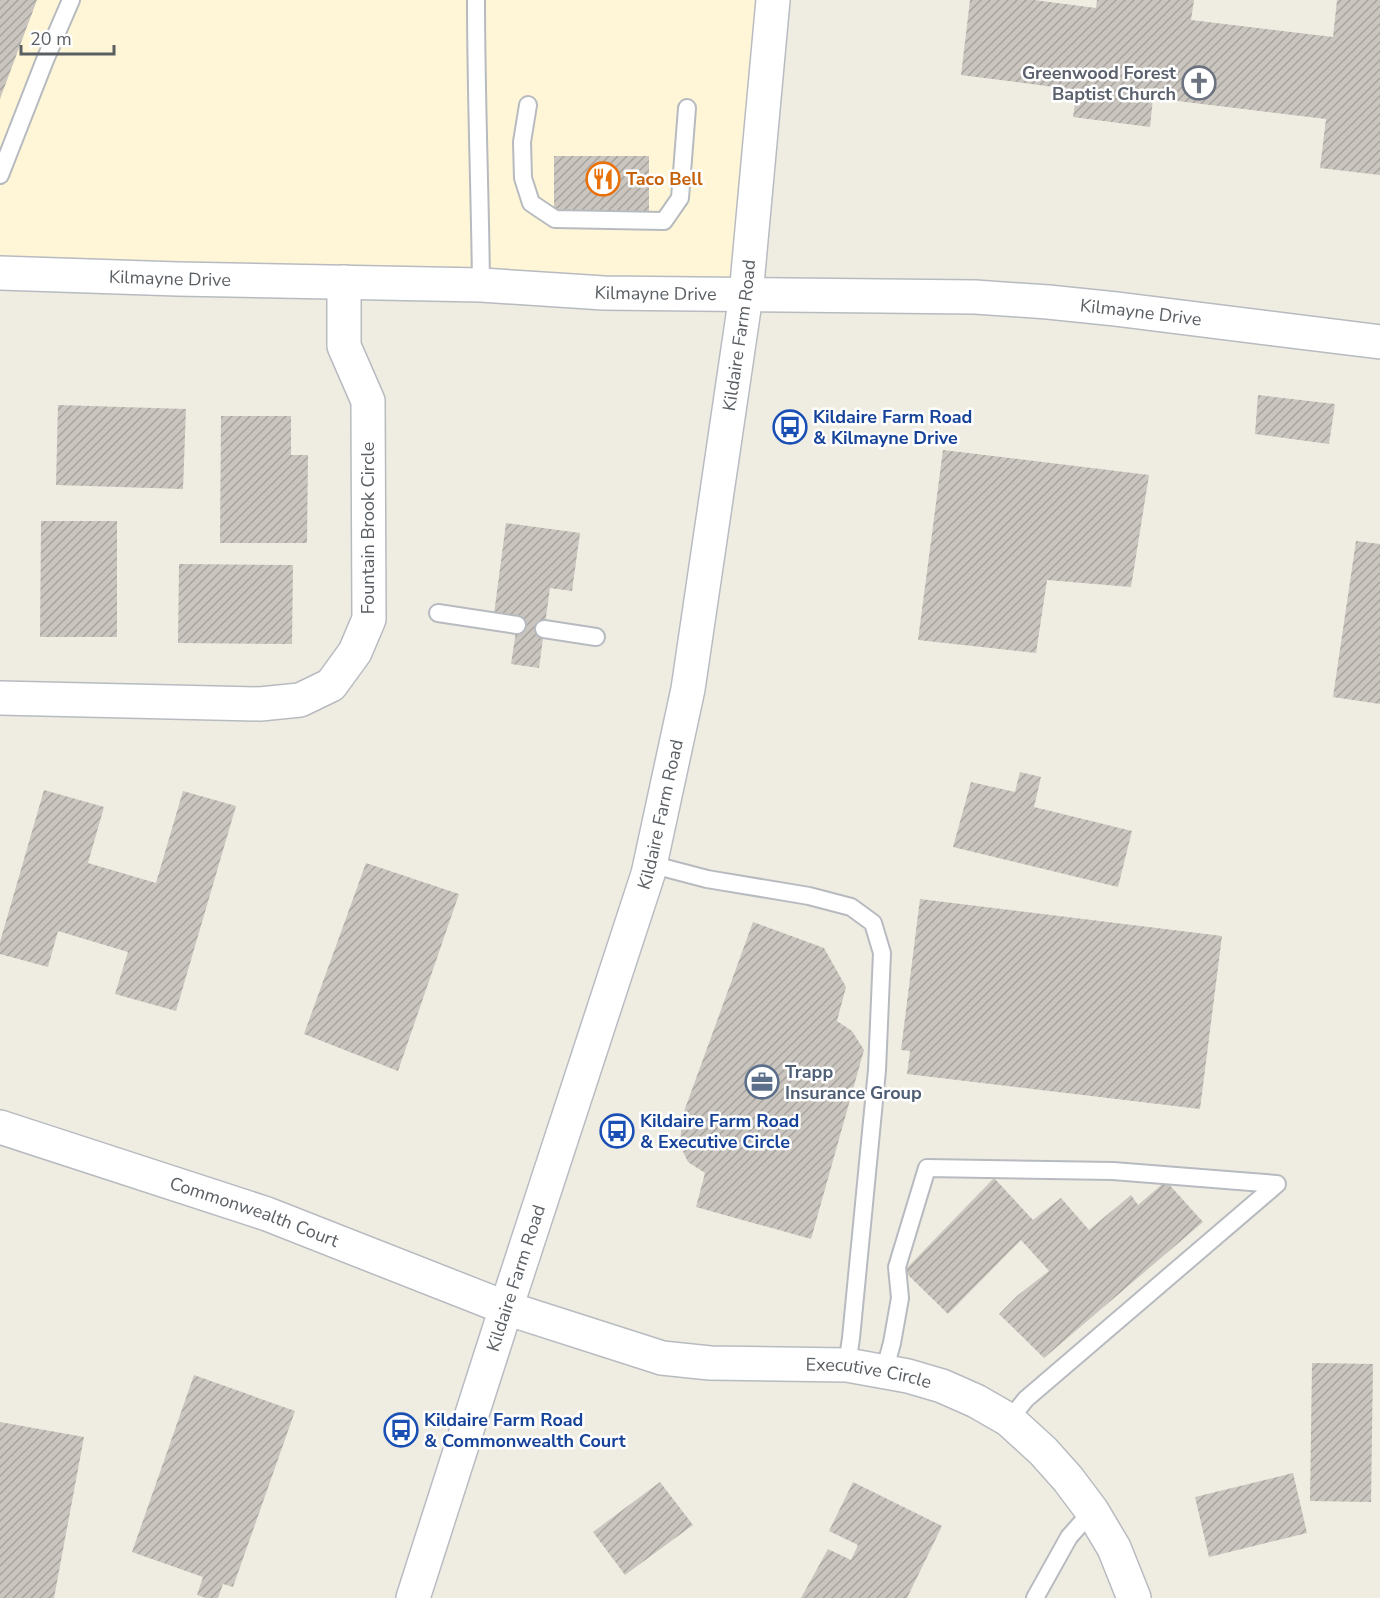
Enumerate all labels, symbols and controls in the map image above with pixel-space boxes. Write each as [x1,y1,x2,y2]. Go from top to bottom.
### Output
scale bar [21,18,114,56]
text: 20 m [30,27,72,51]
place label: Greenwood Forest Baptist Church [1022,61,1176,106]
church icon: Greenwood Forest Baptist Church [1181,65,1217,101]
restaurant icon: Taco Bell [585,161,621,197]
place label: Taco Bell [626,167,703,191]
street label: Kildaire Farm Road [717,258,761,413]
street label: Kilmayne Drive [108,265,231,292]
street label: Kilmayne Drive [594,280,717,306]
street label: Kilmayne Drive [1079,293,1203,332]
place label: Kildaire Farm Road & Kilmayne Drive [813,405,972,450]
bus stop icon: Kildaire Farm Road & Kilmayne Drive [772,409,808,445]
street label: Fountain Brook Circle [356,442,380,614]
street label: Kildaire Farm Road [632,737,689,893]
place label: Trapp Insurance Group [785,1060,922,1105]
office icon: Trapp Insurance Group [744,1064,780,1100]
place label: Kildaire Farm Road & Executive Circle [640,1109,799,1154]
bus stop icon: Kildaire Farm Road & Executive Circle [599,1113,635,1149]
street label: Commonwealth Court [167,1171,343,1253]
street label: Kildaire Farm Road [481,1202,551,1355]
street label: Executive Circle [805,1352,934,1394]
place label: Kildaire Farm Road & Commonwealth Court [424,1408,626,1453]
bus stop icon: Kildaire Farm Road & Commonwealth Court [383,1412,419,1448]

